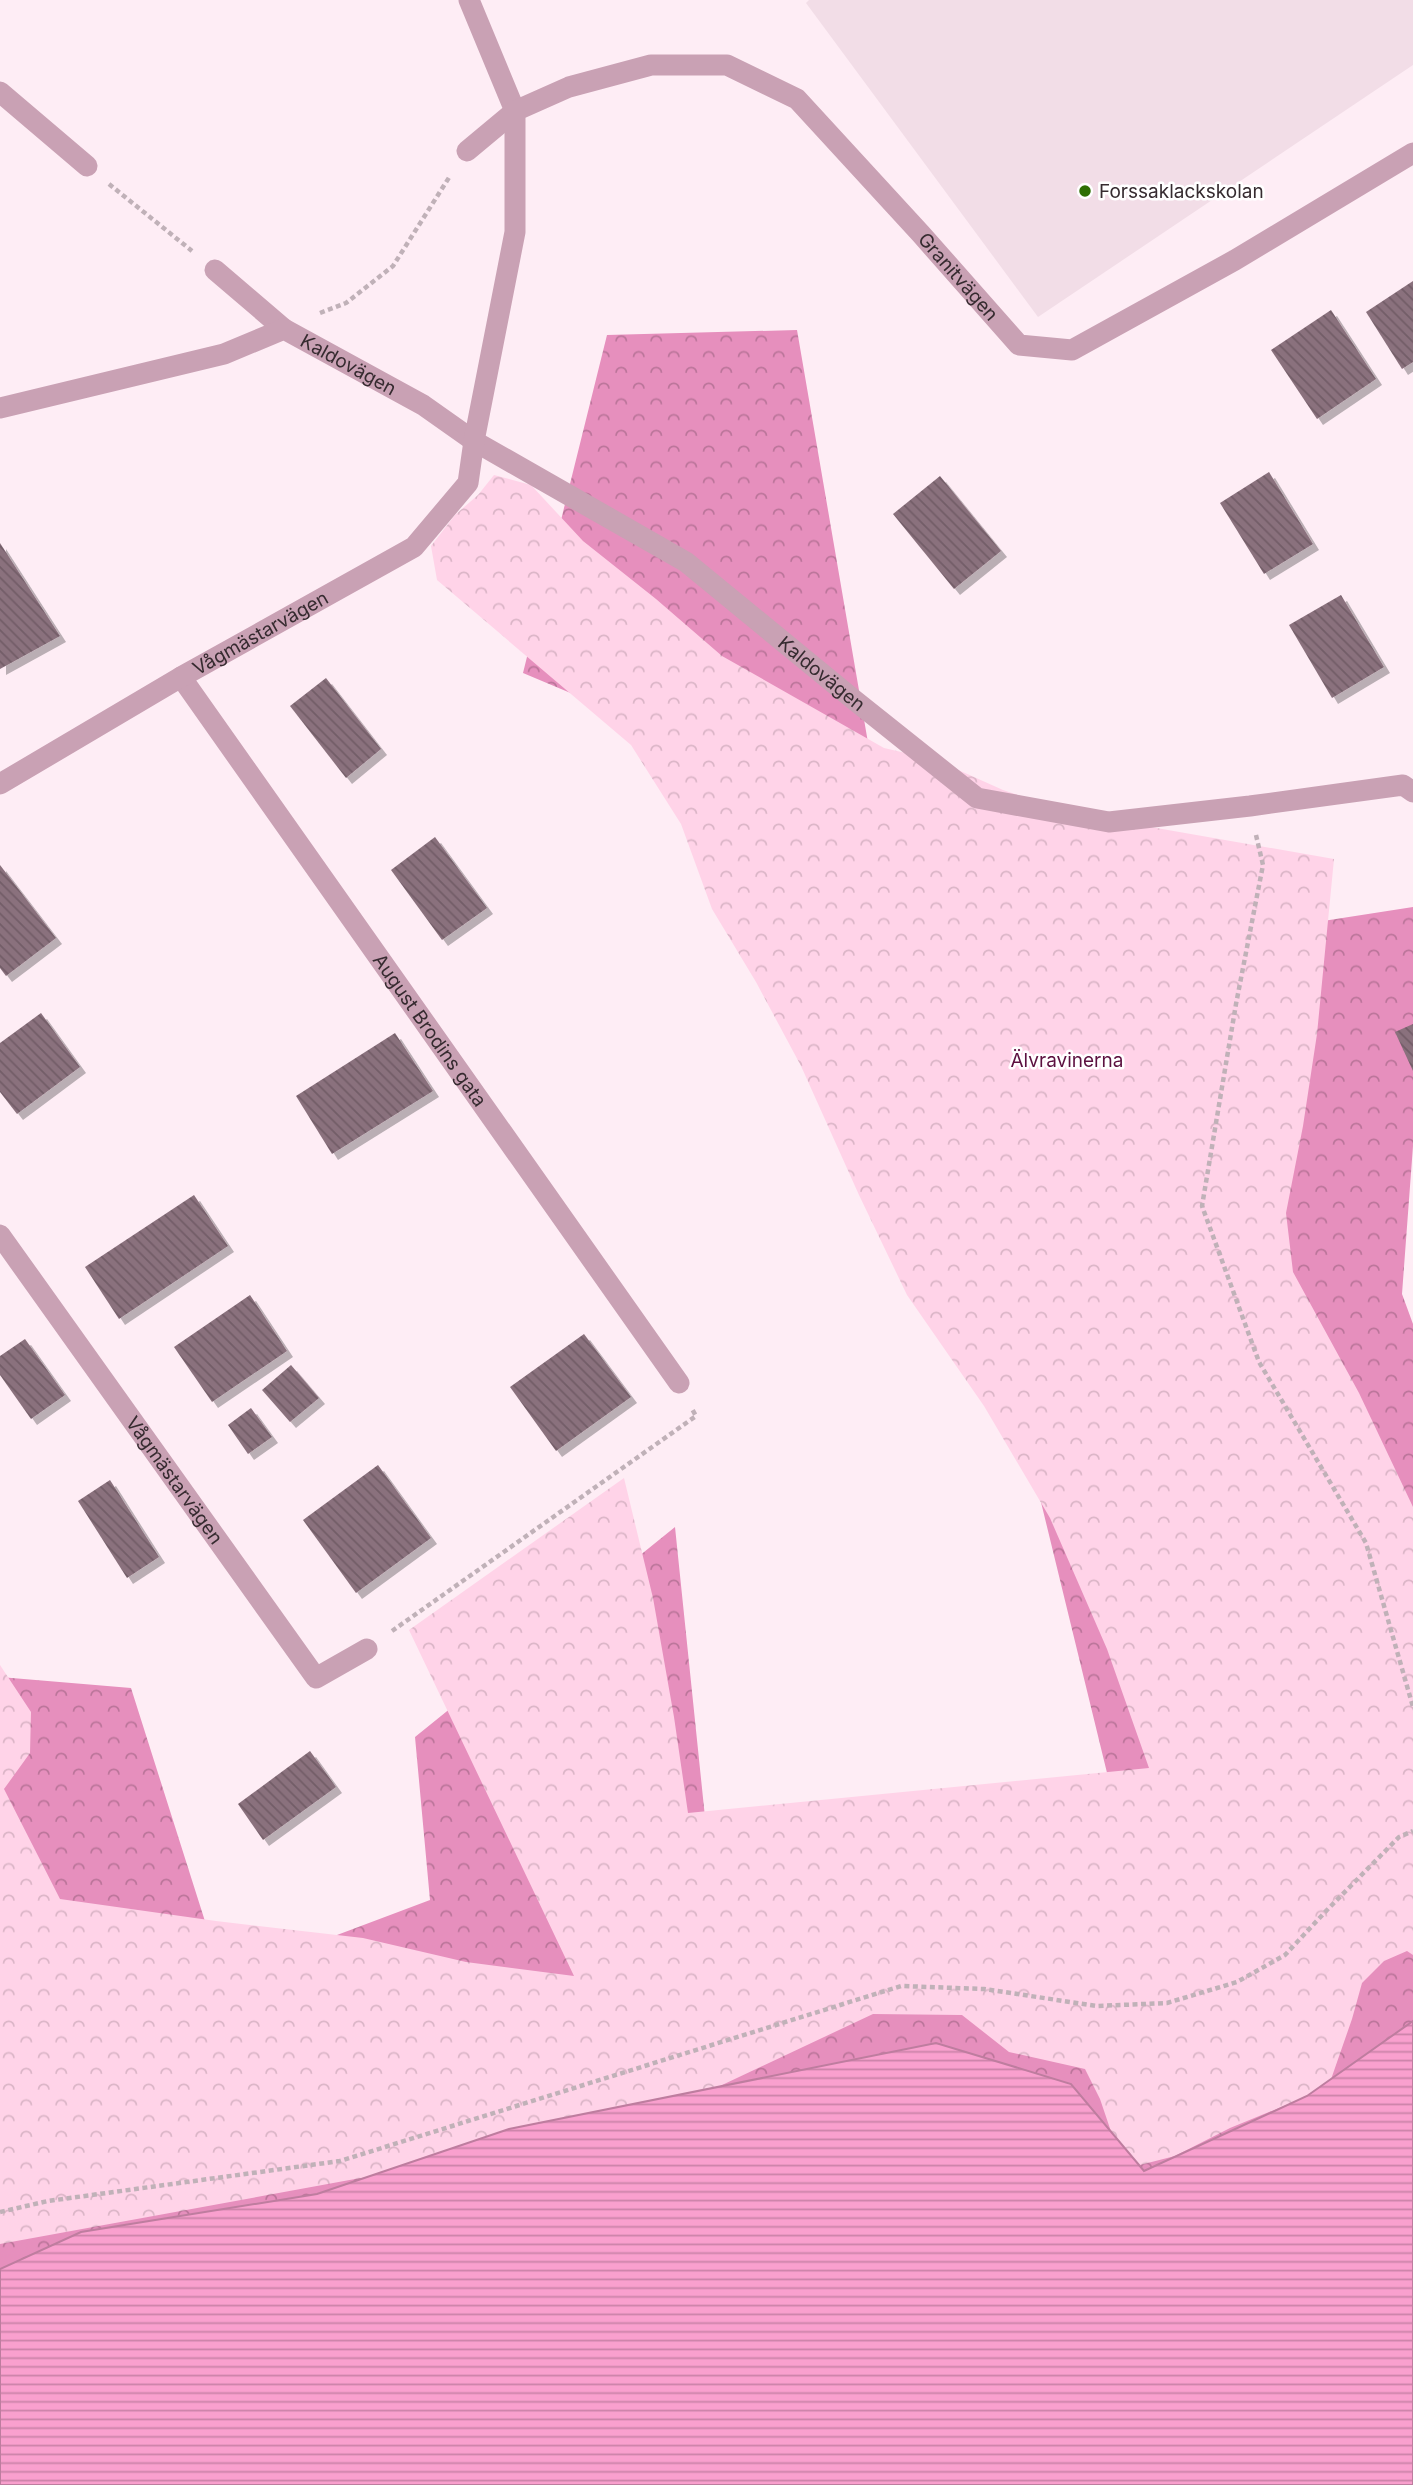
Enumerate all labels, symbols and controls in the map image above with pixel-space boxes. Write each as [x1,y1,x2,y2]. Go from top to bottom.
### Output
place label: Forssaklackskolan [1099,180,1264,203]
marker: Forssaklackskolan [1077,183,1093,199]
street label: Granitvägen [914,228,1003,325]
street label: Kaldovägen [297,329,401,400]
street label: Vågmästarvägen [188,586,332,680]
street label: Kaldovägen [774,631,870,716]
street label: August Brodins gata [368,949,492,1111]
park label: Älvravinerna [1011,1049,1123,1072]
street label: Vågmästarvägen [121,1412,228,1548]

